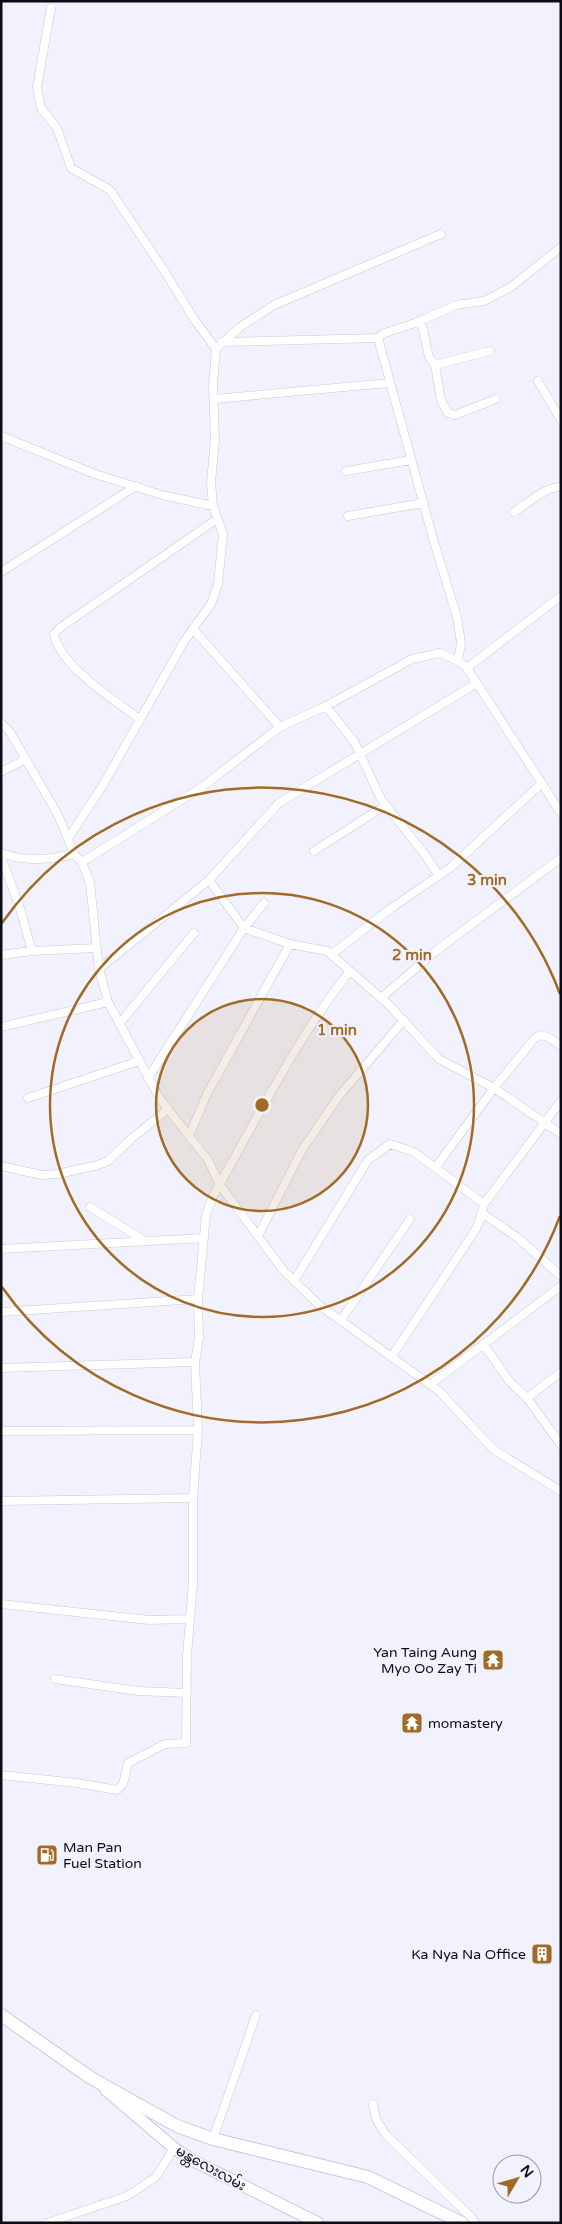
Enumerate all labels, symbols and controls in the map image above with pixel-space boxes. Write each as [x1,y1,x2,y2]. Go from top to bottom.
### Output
text: 3 min [467,871,507,889]
text: 2 min [392,946,432,964]
text: 1 min [317,1021,357,1039]
centre of rings [253,1096,271,1114]
place label: Yan Taing Aung Myo Oo Zay Ti [373,1644,477,1677]
temple icon: Yan Taing Aung Myo Oo Zay Ti [481,1648,505,1672]
temple icon: momastery [400,1711,424,1735]
place label: momastery [428,1715,503,1732]
place label: Man Pan Fuel Station [63,1839,142,1872]
fuel station icon: Man Pan Fuel Station [35,1843,59,1867]
building icon: Ka Nya Na Office [530,1942,554,1966]
place label: Ka Nya Na Office [411,1946,526,1963]
street label: မန္တလေးလမ်း [171,2140,250,2197]
north arrow [492,2154,542,2204]
text: N [517,2162,537,2181]

